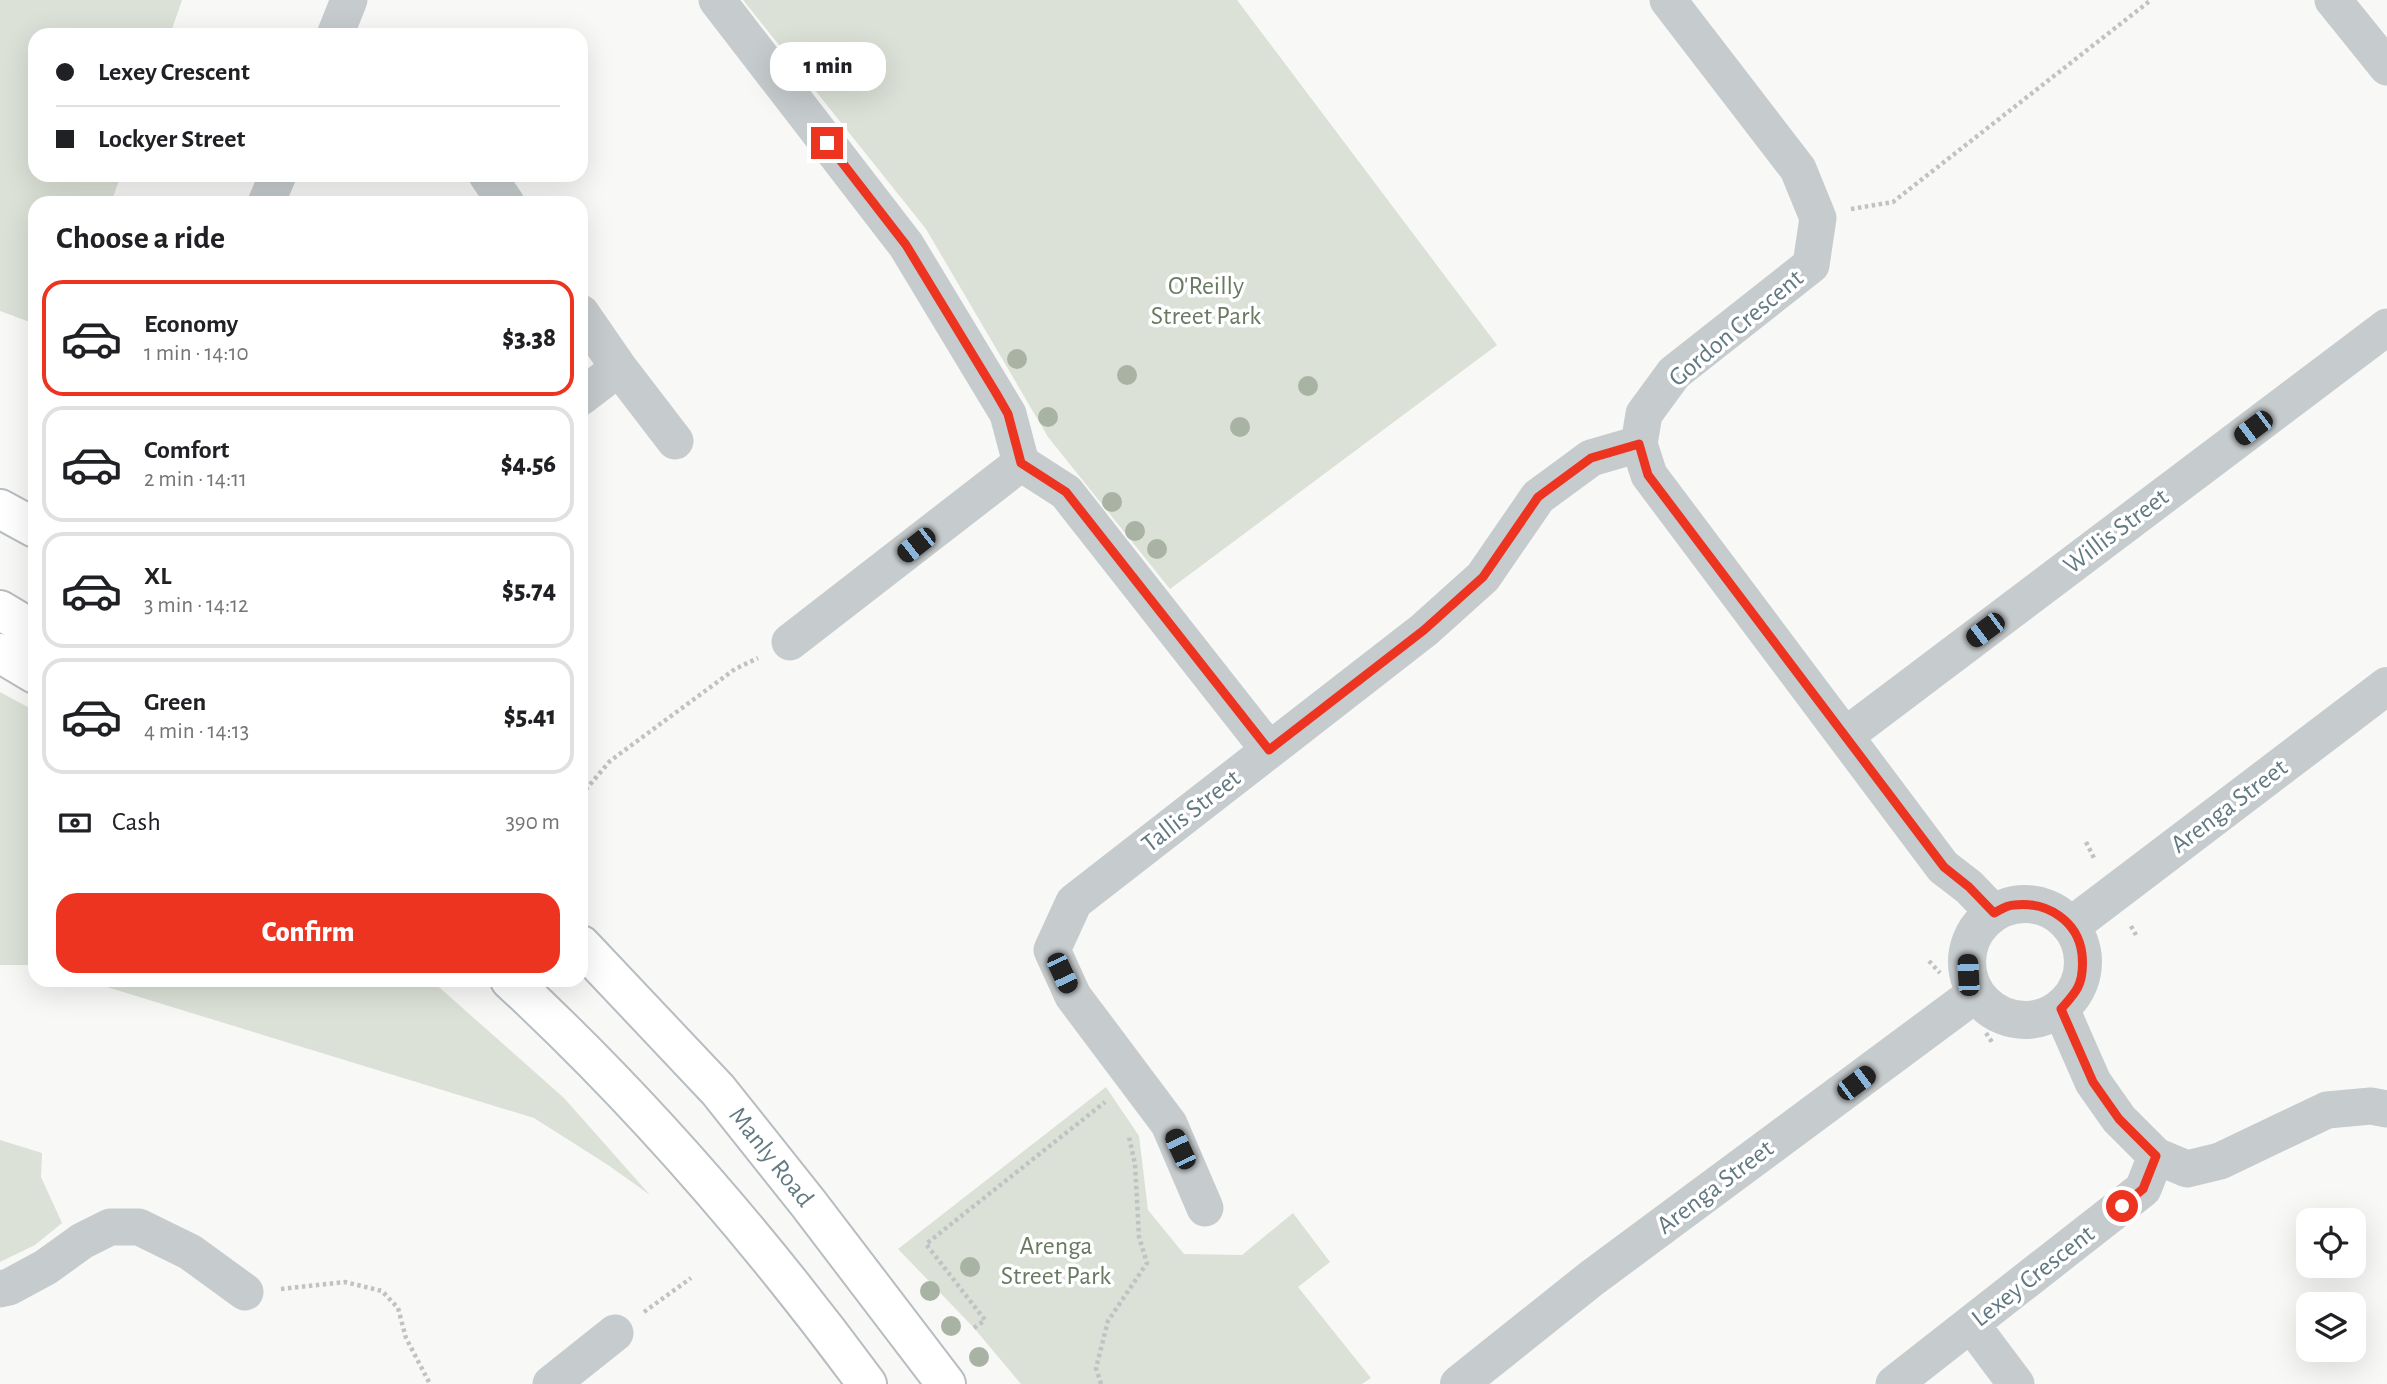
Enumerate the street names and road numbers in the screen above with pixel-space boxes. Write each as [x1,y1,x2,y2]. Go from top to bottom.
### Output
street label: Gordon Crescent [1664,265,1808,391]
street label: Willis Street [2059,483,2173,579]
street label: Arenga Street [2166,754,2292,858]
street label: Tallis Street [1137,765,1245,857]
street label: Manly Road [724,1102,819,1212]
street label: Arenga Street [1652,1135,1778,1239]
street label: Lexey Crescent [1967,1220,2099,1332]

